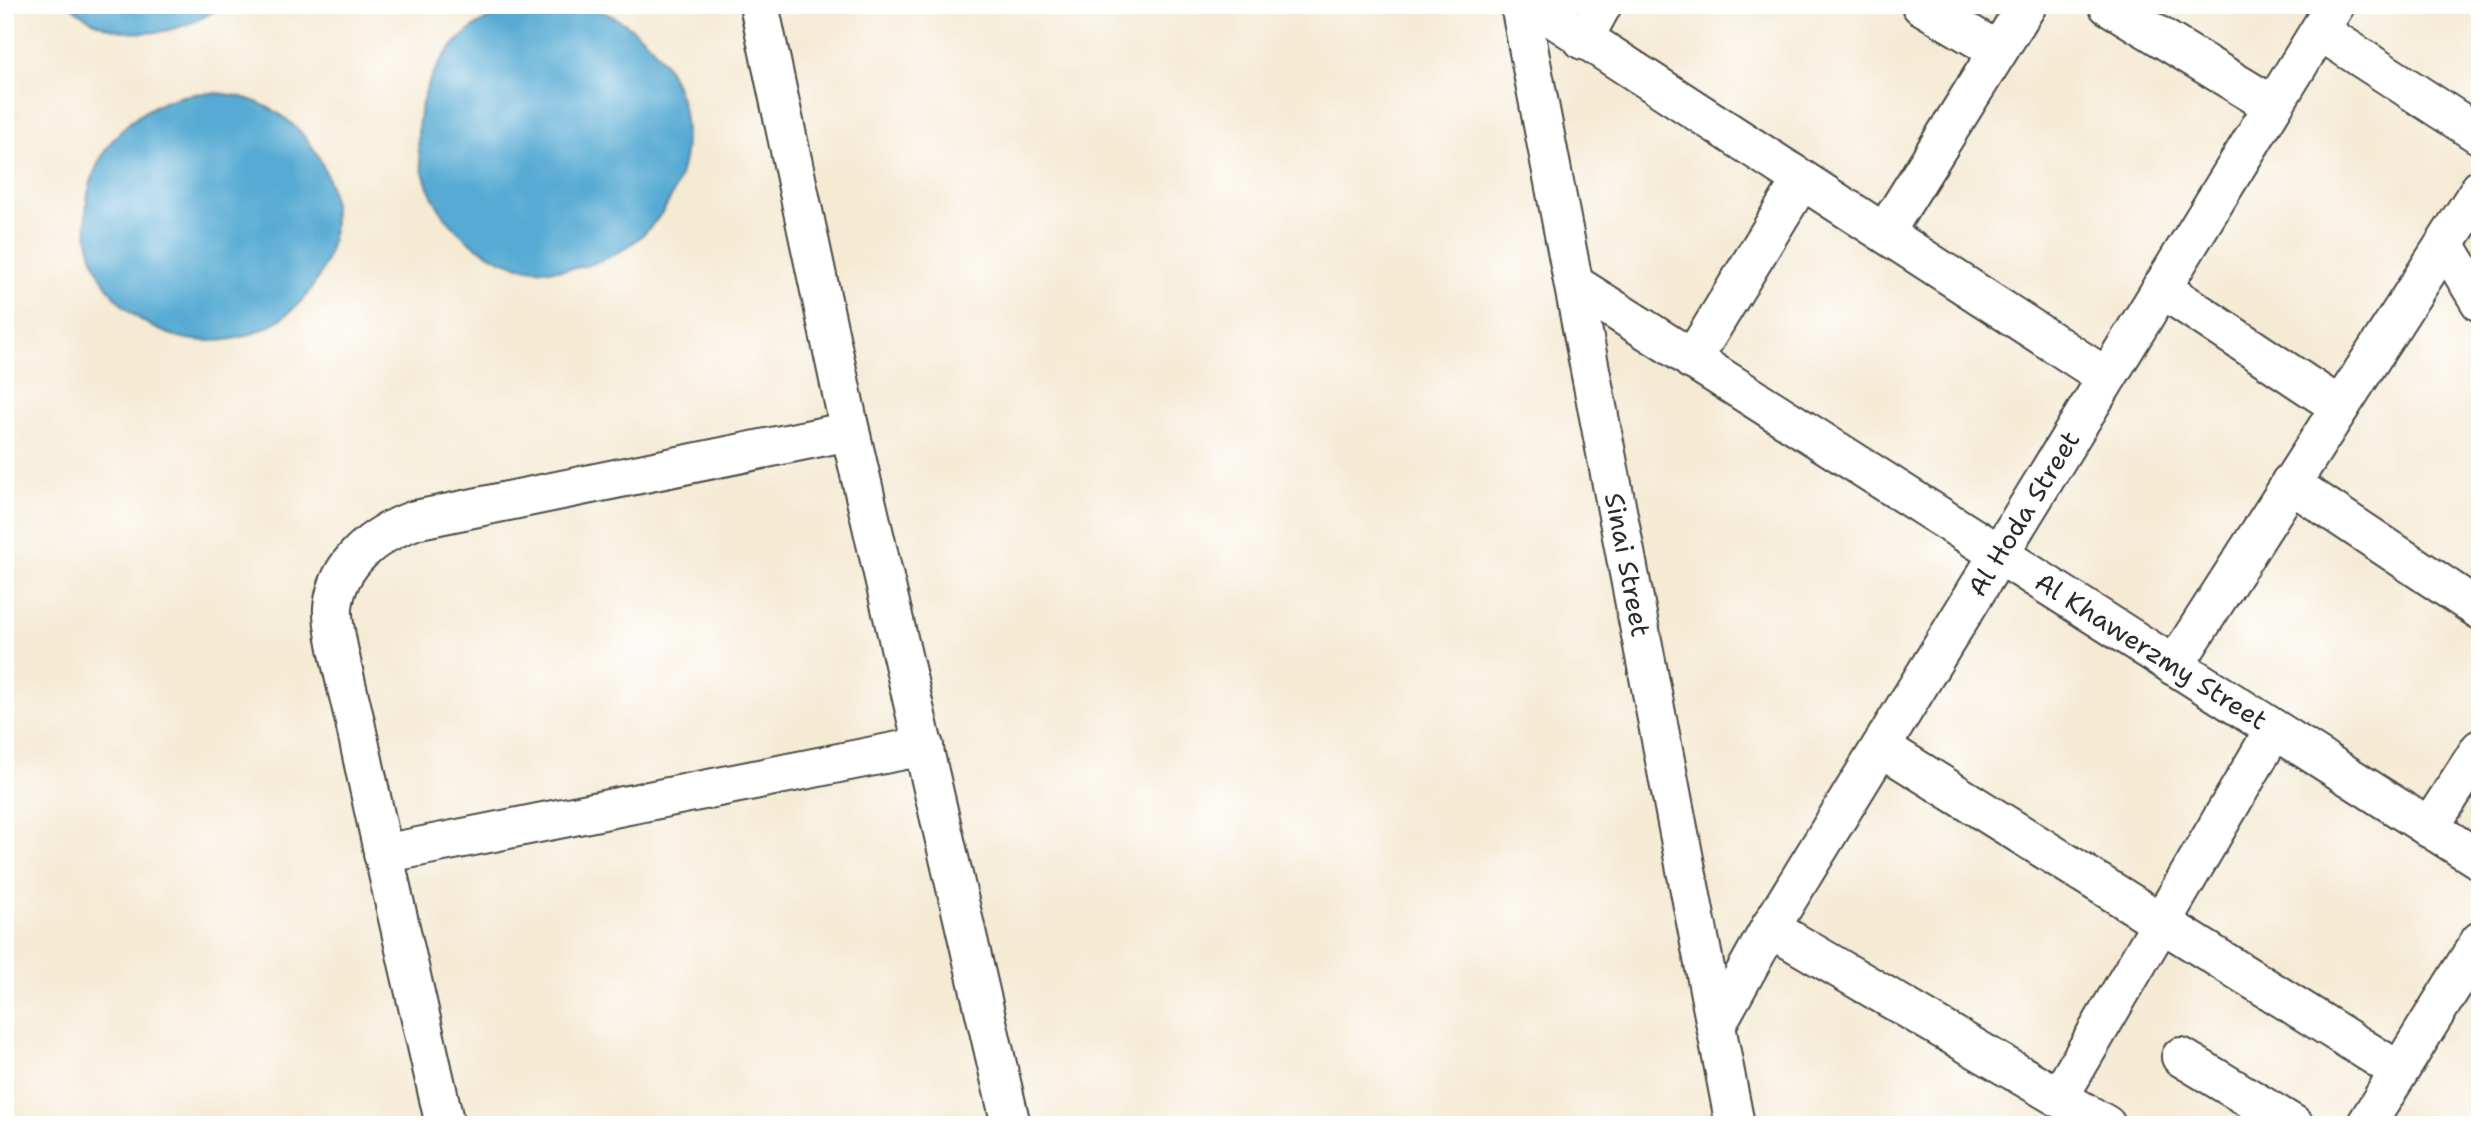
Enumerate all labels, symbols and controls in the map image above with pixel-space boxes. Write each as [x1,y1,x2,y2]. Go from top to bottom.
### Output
street label: Al Hoda Street [1959,424,2087,603]
street label: Sinai Street [1597,490,1659,640]
street label: Al Khawerzmy Street [2029,564,2274,737]

